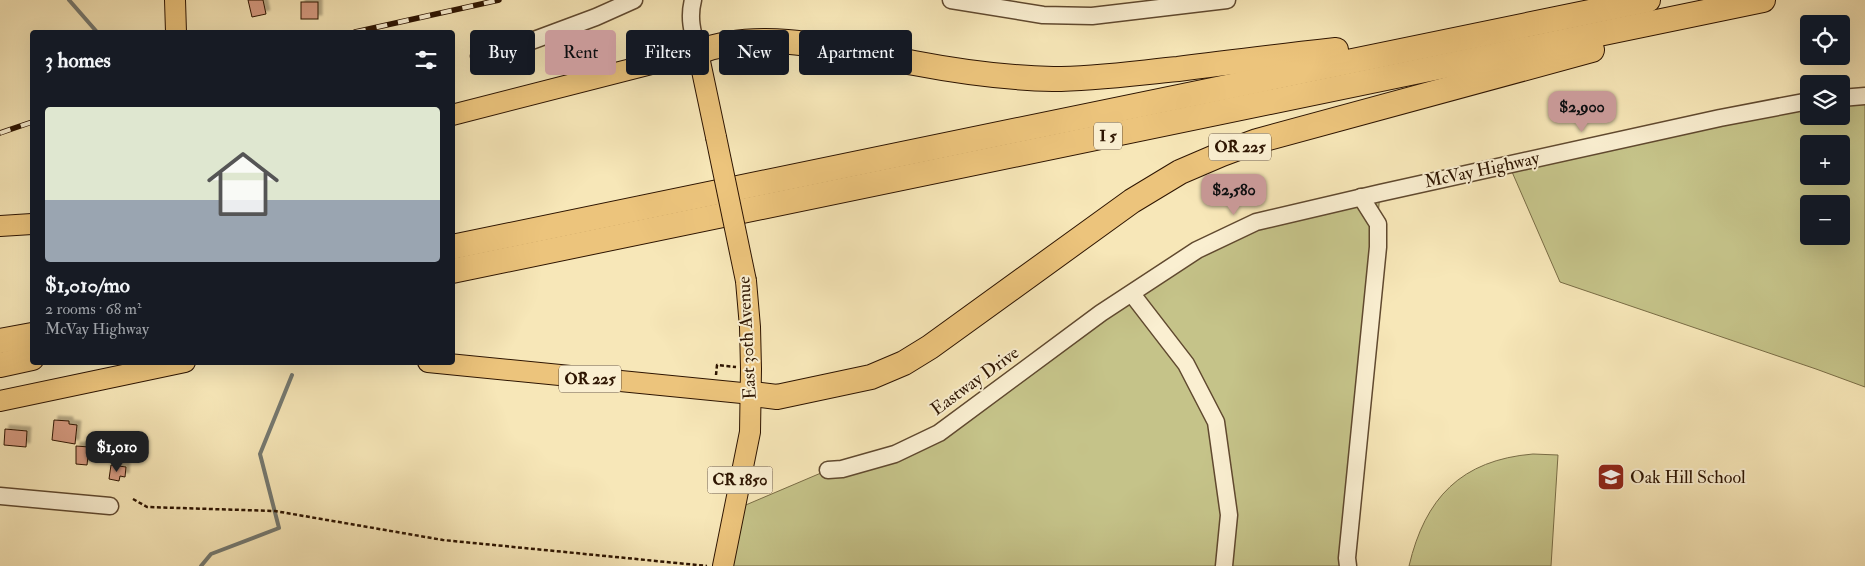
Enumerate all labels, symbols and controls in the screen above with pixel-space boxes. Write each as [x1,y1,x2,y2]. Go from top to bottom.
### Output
map controls [1800,15,1850,245]
button: locate [1800,15,1850,65]
chip: Buy [470,30,535,75]
chip: Rent [545,30,616,75]
chip: Filters [626,30,709,75]
chip: New [719,30,789,75]
chip: Apartment [799,30,912,75]
icon: filters [412,46,440,74]
text: 3 homes [45,47,111,74]
button: layers [1800,75,1850,125]
pin: $2,900 [1541,90,1623,133]
text: $2,900 [1559,97,1605,117]
road number: I 5 [1094,122,1122,150]
road number: OR 225 [1209,134,1271,160]
button: + [1800,135,1850,185]
icon: home [198,139,288,229]
street label: McVay Highway [1422,146,1543,193]
pin: $2,580 [1193,174,1275,216]
text: $2,580 [1212,180,1256,200]
button: − [1800,195,1850,245]
text: $1,010/mo [45,272,130,299]
street label: East 30th Avenue [732,275,762,400]
text: 2 rooms · 68 m² [45,299,141,319]
text: McVay Highway [45,319,149,339]
street label: Eastway Drive [926,341,1024,421]
road number: OR 225 [559,366,621,392]
pin: $1,010 [76,430,158,473]
text: $1,010 [97,437,137,457]
school or university icon: Oak Hill School [1596,462,1626,492]
road number: CR 1850 [708,466,772,494]
place label: Oak Hill School [1630,466,1746,489]

